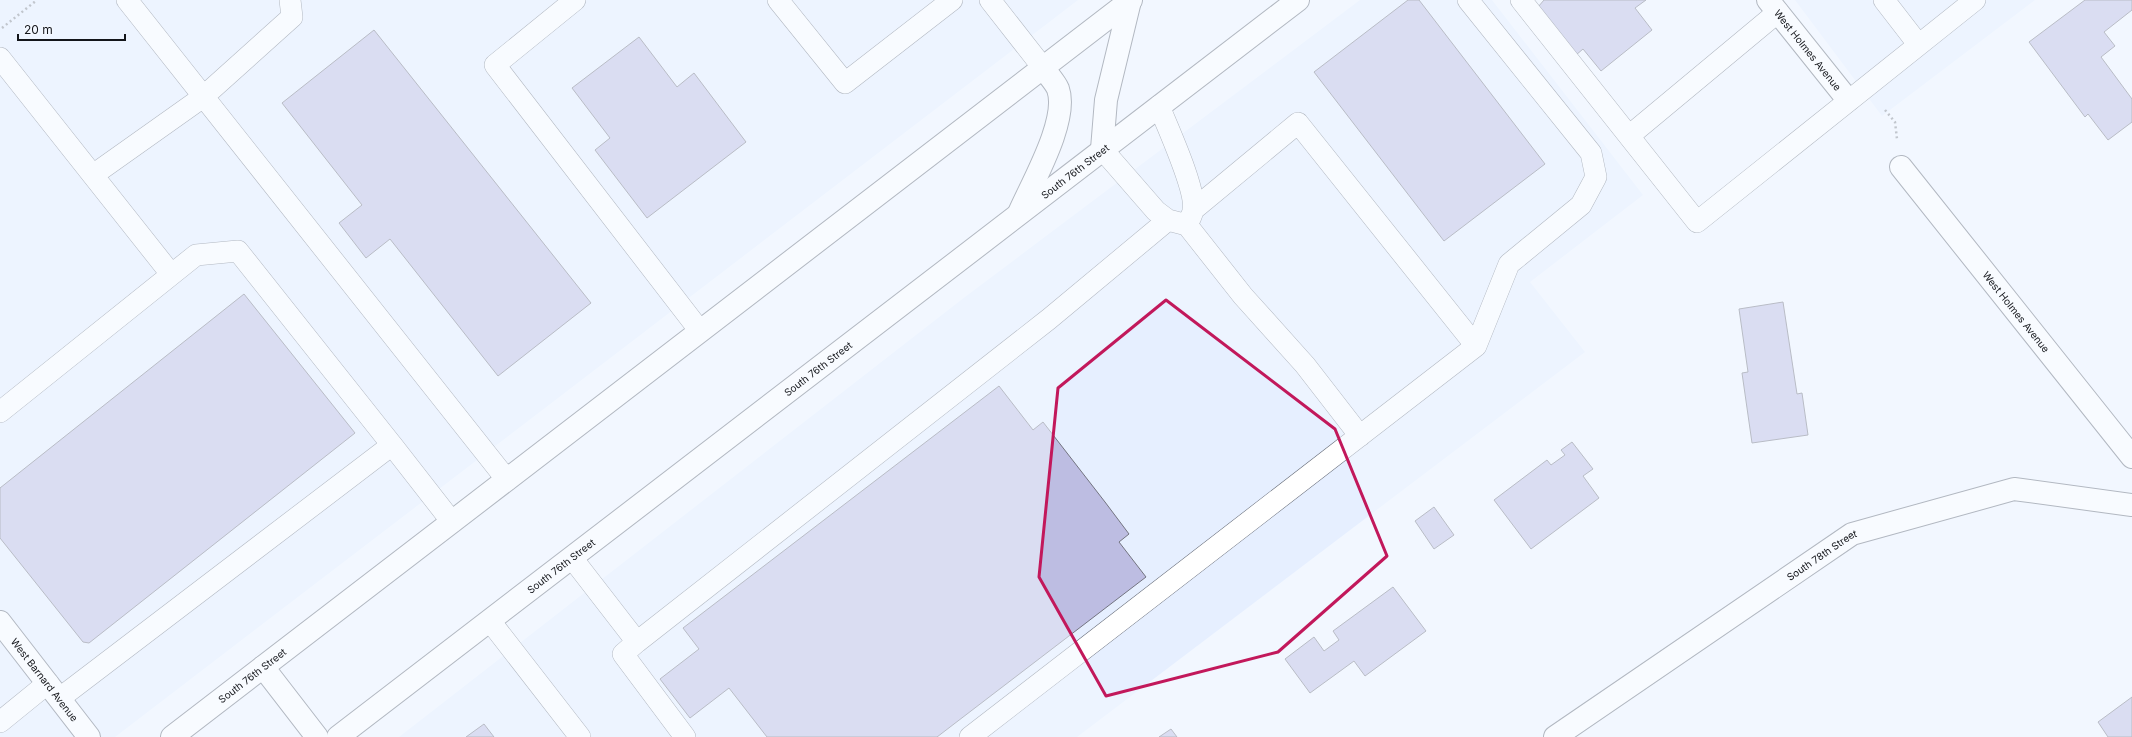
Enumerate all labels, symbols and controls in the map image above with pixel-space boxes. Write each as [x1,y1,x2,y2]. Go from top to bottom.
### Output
street label: West Holmes Avenue [1772,7,1844,93]
scale bar [18,16,125,42]
text: 20 m [24,22,53,37]
street label: South 76th Street [1039,141,1112,201]
street label: West Holmes Avenue [1980,269,2052,355]
street label: South 76th Street [782,338,855,398]
street label: South 78th Street [1784,527,1859,583]
street label: South 76th Street [525,536,598,596]
street label: West Barnard Avenue [9,636,81,724]
street label: South 76th Street [216,645,289,705]

